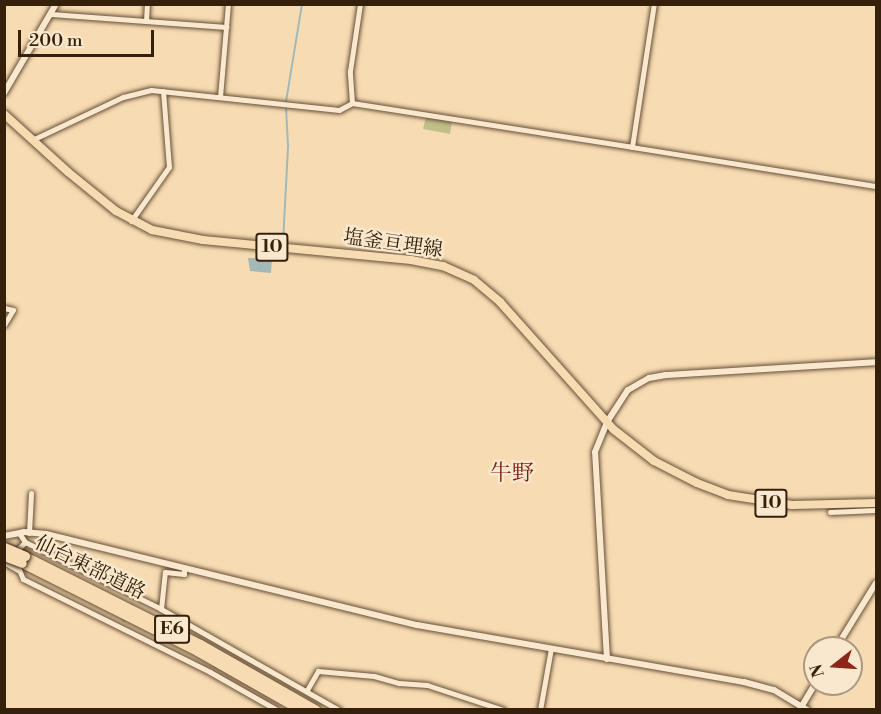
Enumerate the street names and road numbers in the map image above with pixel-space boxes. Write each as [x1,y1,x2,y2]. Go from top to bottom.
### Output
street label: 塩釜亘理線 [342,225,444,263]
road number: 10 [254,232,290,262]
road number: 10 [753,488,789,518]
street label: 仙台東部道路 [31,531,149,605]
road number: E6 [154,614,190,644]

